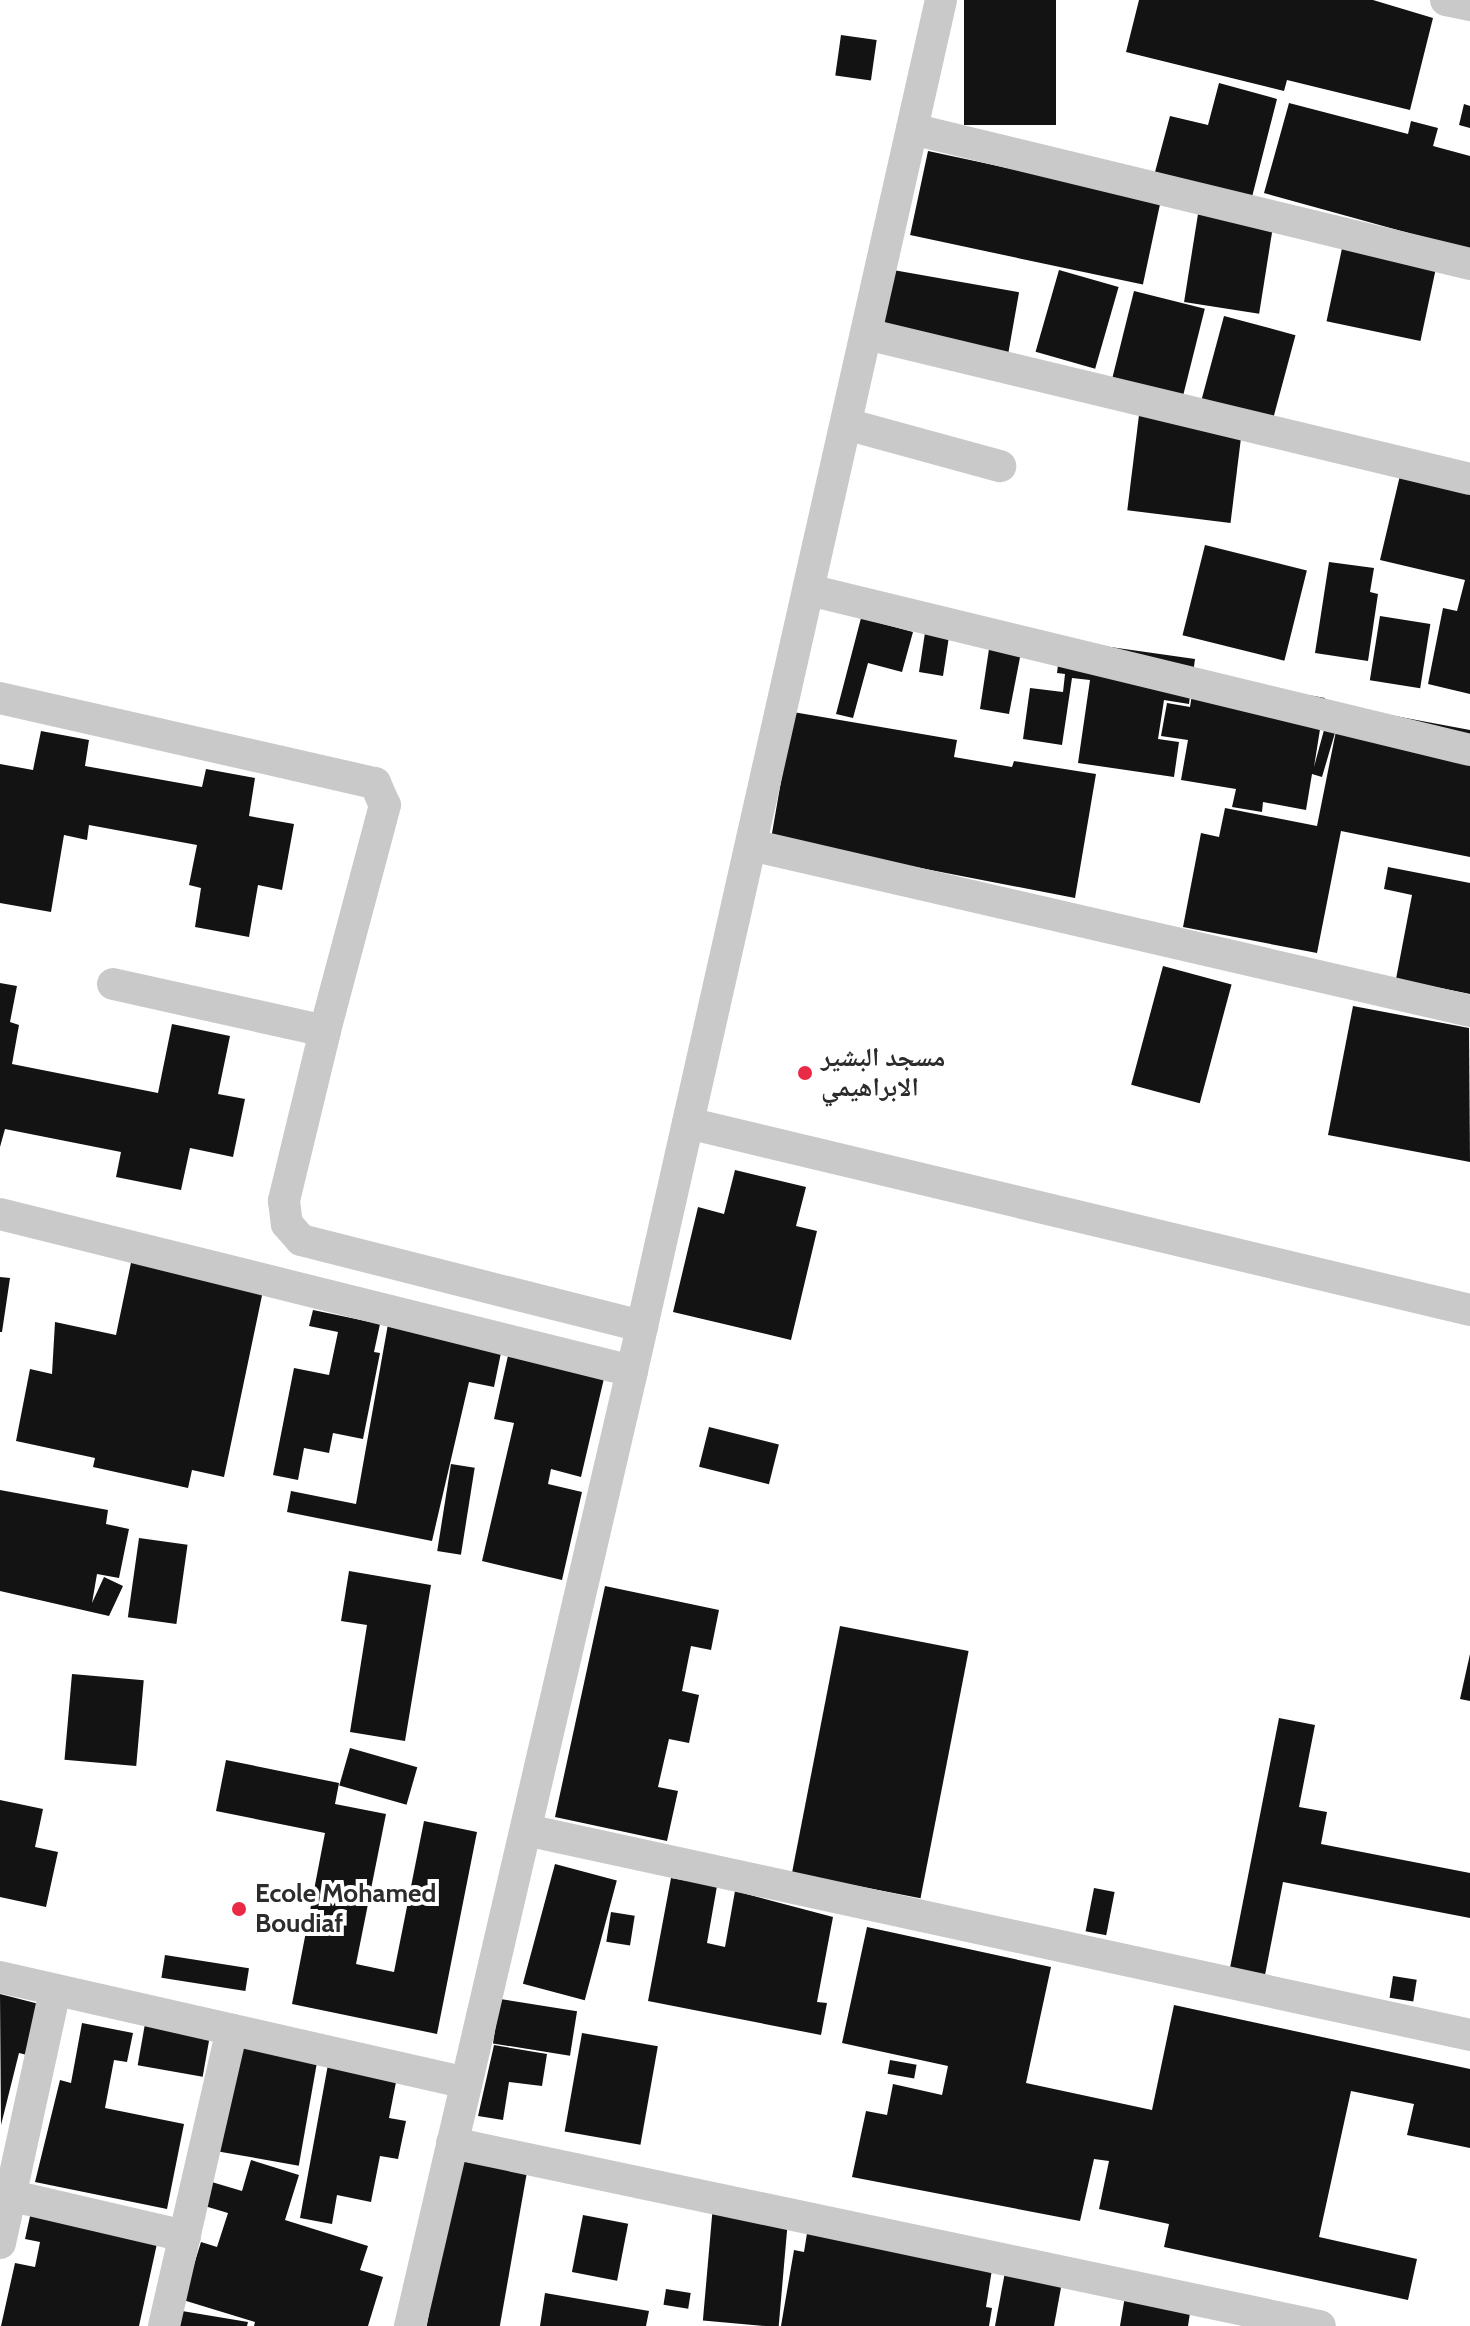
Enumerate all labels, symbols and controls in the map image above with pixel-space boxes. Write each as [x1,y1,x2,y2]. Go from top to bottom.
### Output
place label: مسجد البشير الابراهيمي [821,1042,945,1104]
marker: مسجد البشير الابراهيمي [796,1064,814,1082]
place label: Ecole Mohamed Boudiaf [255,1878,436,1940]
marker: Ecole Mohamed Boudiaf [230,1900,248,1918]

